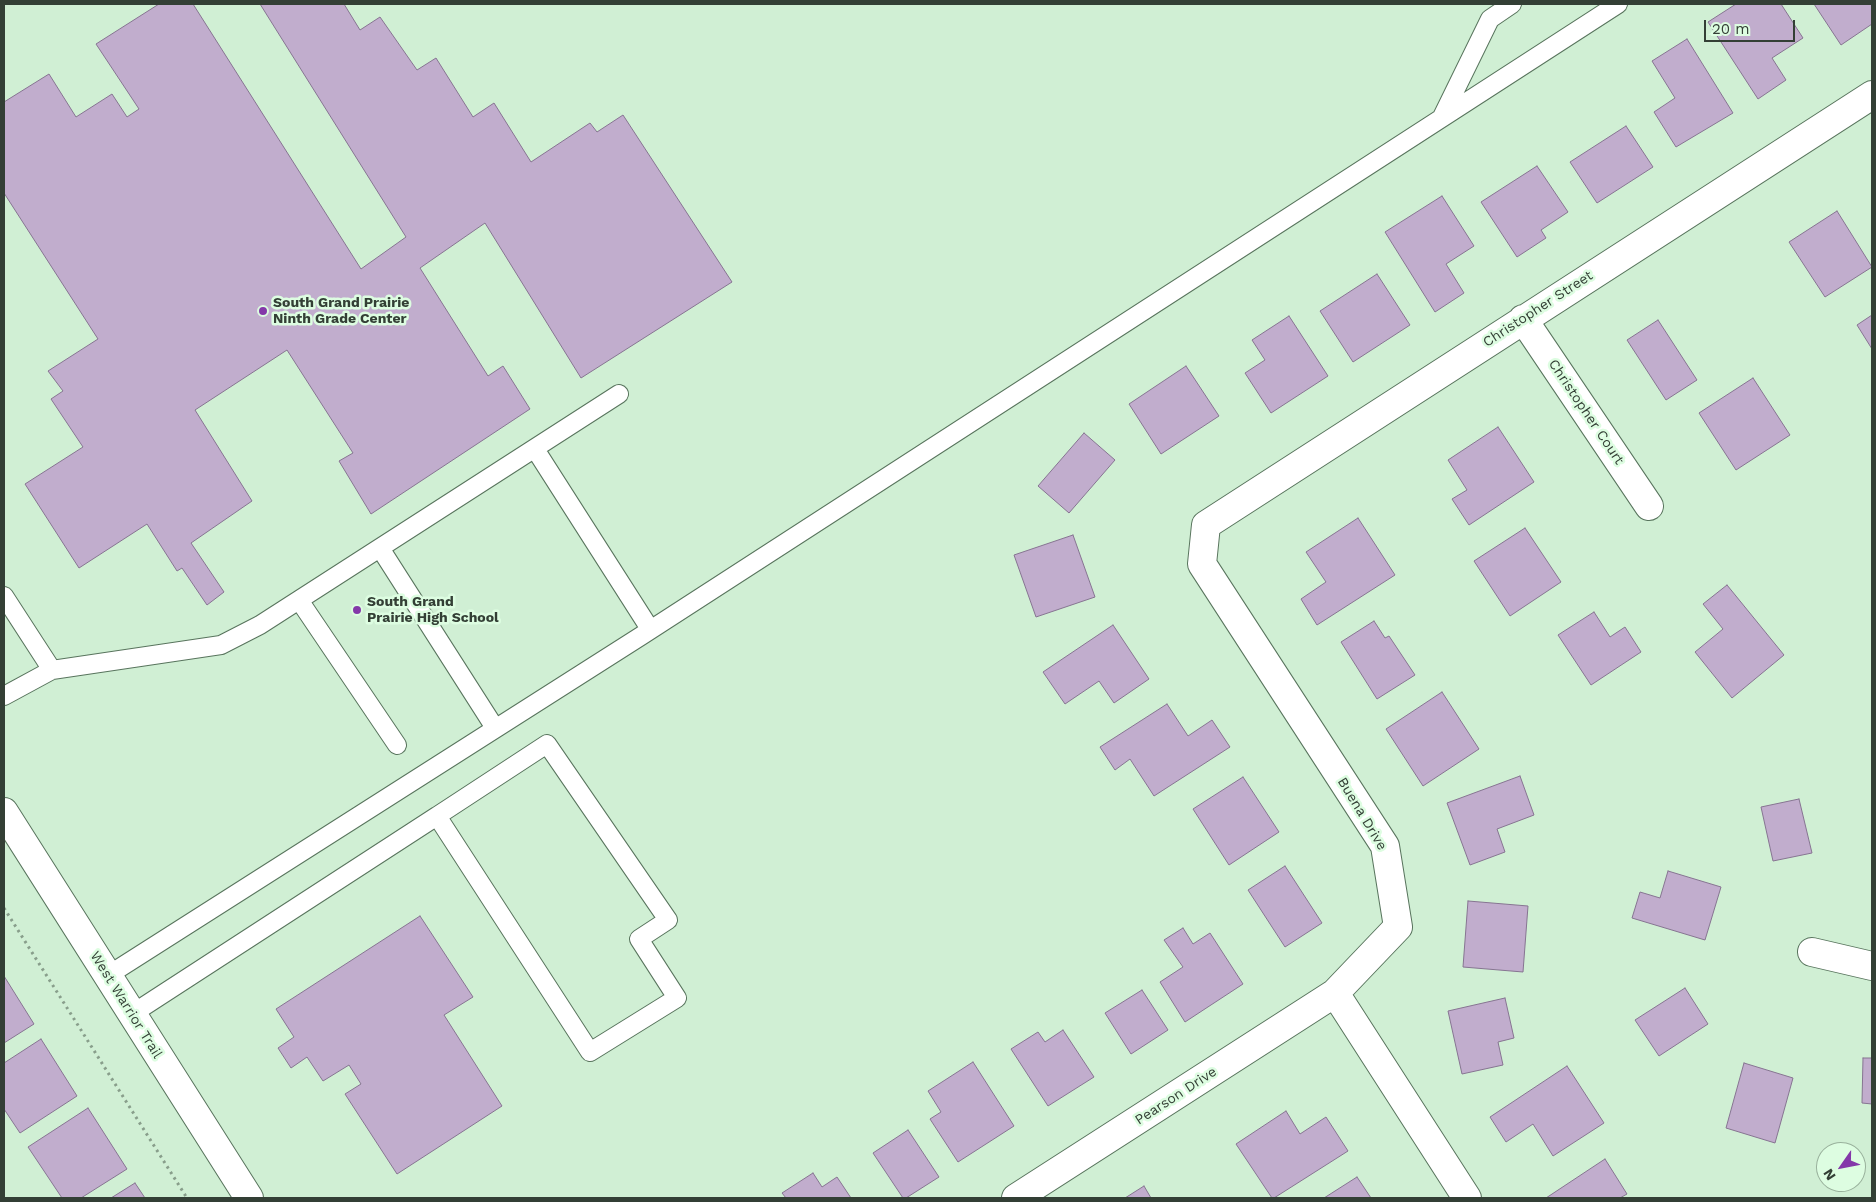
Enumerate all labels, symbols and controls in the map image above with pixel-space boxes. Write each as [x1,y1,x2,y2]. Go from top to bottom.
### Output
scale bar [1706,10,1797,42]
text: 20 m [1712,20,1750,38]
street label: Christopher Street [1480,267,1596,351]
place label: South Grand Prairie Ninth Grade Center [273,295,409,328]
marker: South Grand Prairie Ninth Grade Center [257,305,269,317]
street label: Christopher Court [1545,356,1627,468]
place label: South Grand Prairie High School [367,594,499,626]
marker: South Grand Prairie High School [351,604,363,616]
street label: Buena Drive [1334,775,1390,853]
street label: West Warrior Trail [86,948,166,1062]
street label: Pearson Drive [1132,1063,1220,1129]
north arrow [1816,1142,1866,1192]
text: N [1820,1166,1839,1183]

